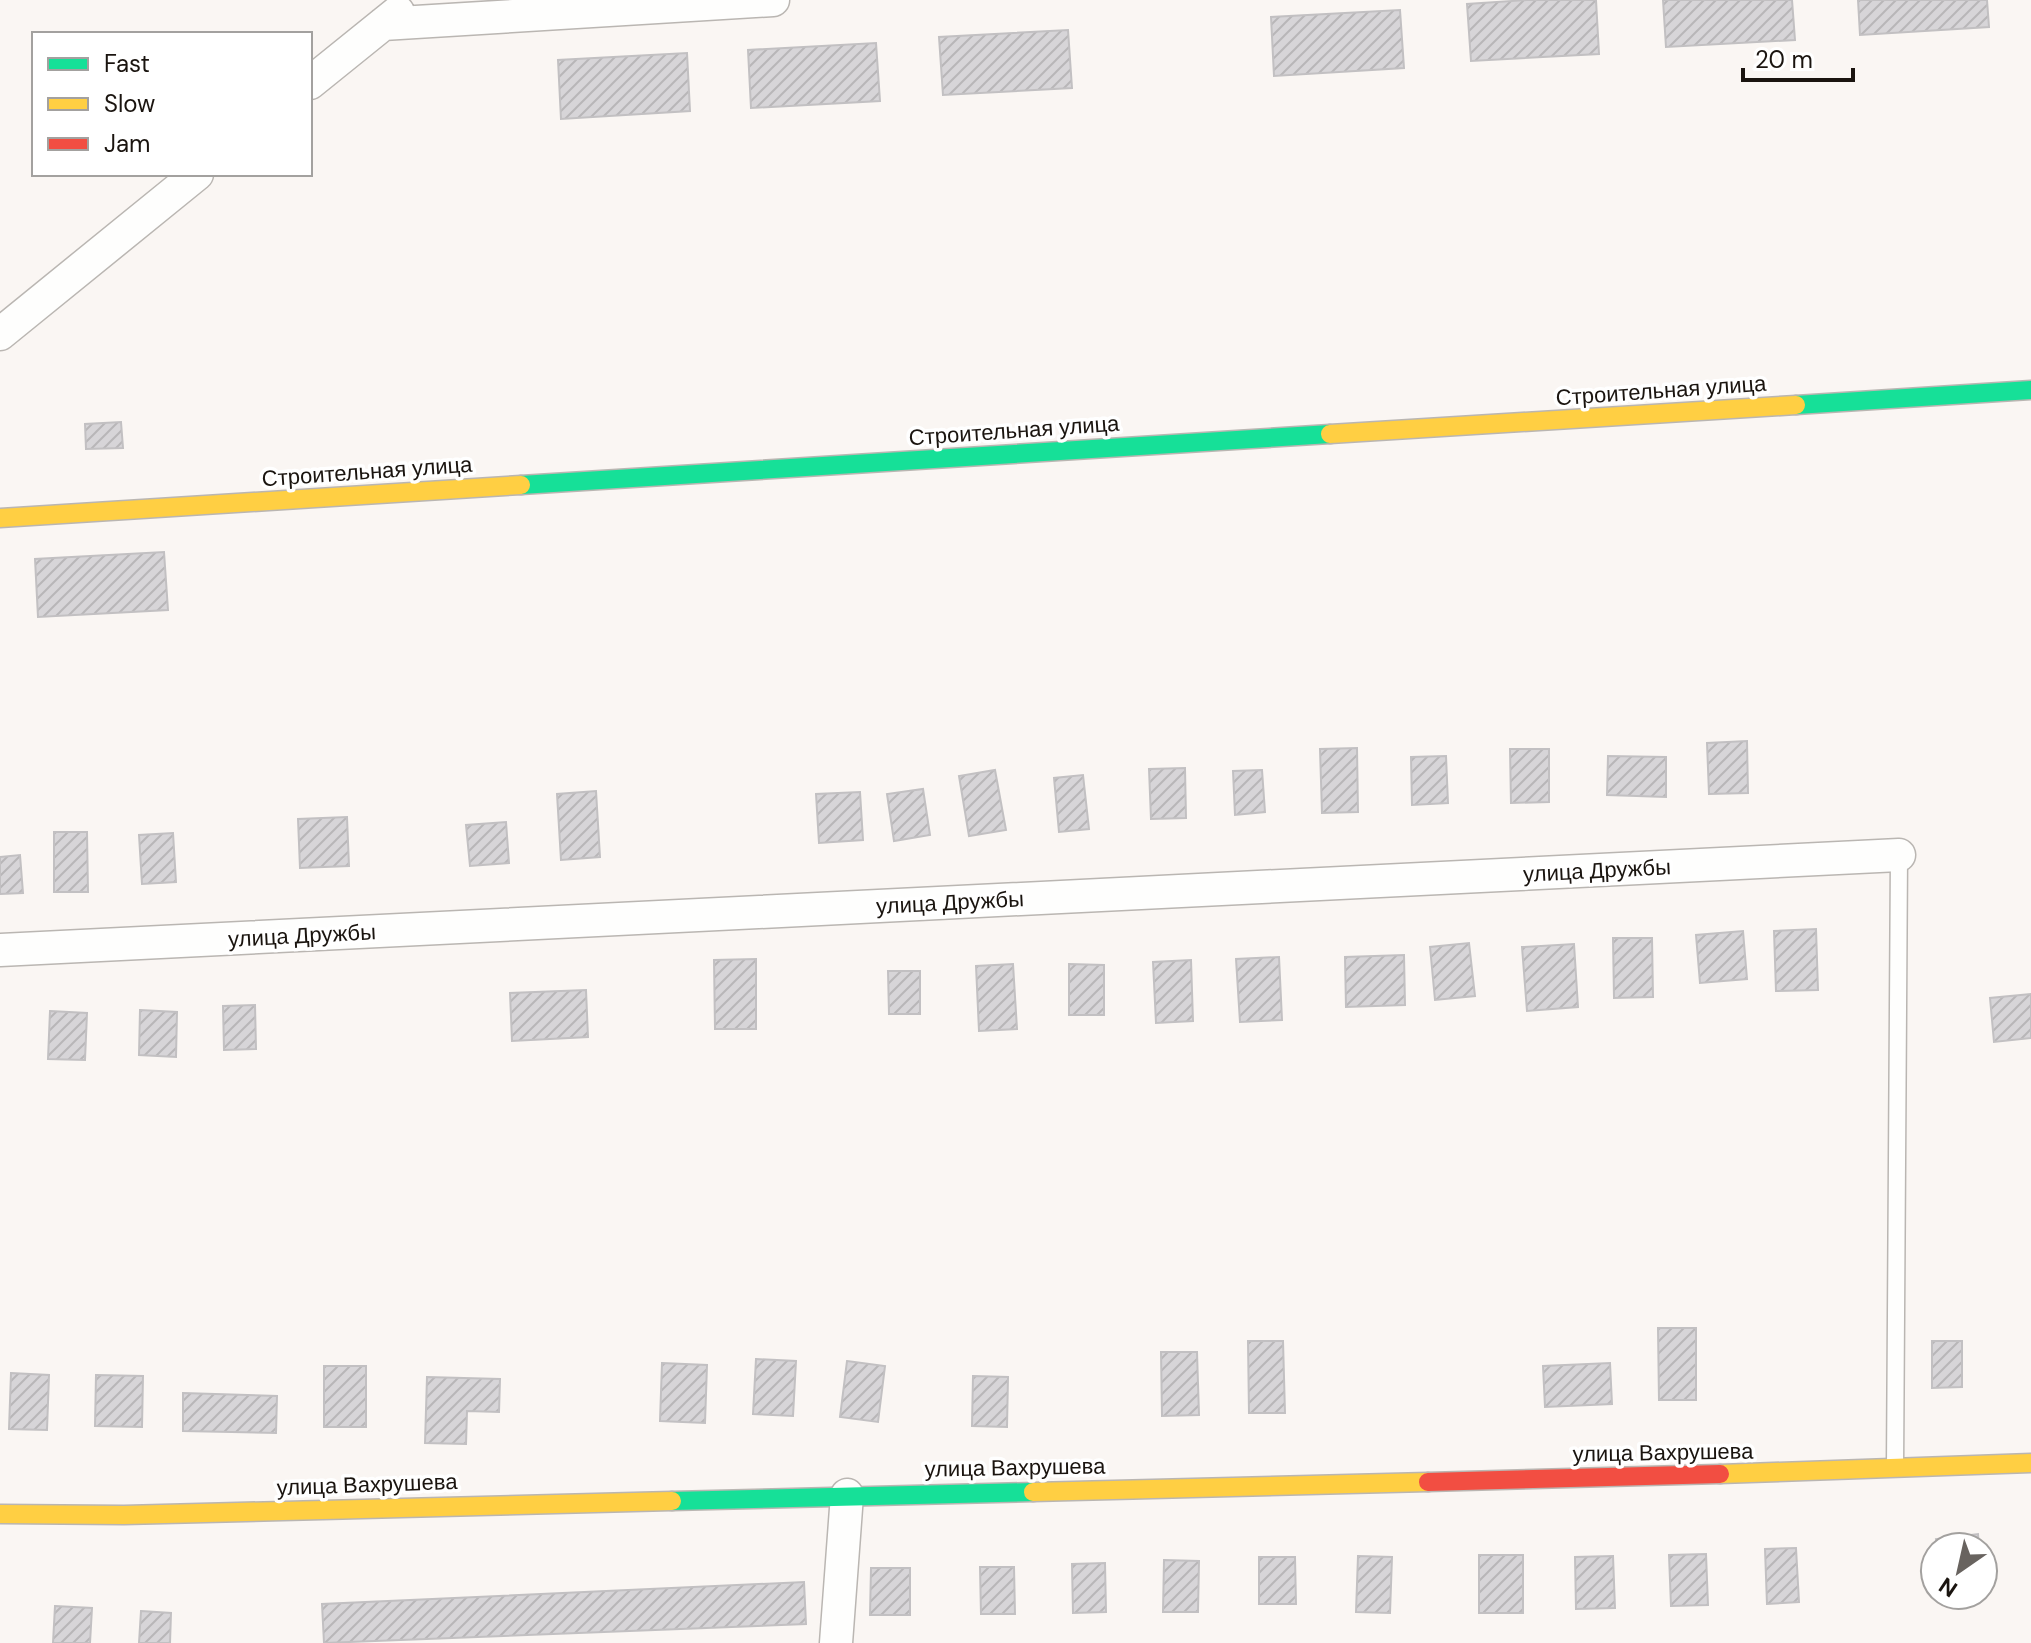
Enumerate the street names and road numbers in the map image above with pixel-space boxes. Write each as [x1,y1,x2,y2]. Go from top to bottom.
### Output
street label: Строительная улица [1555,369,1768,412]
street label: Строительная улица [908,409,1121,452]
street label: Строительная улица [261,450,474,493]
street label: улица Дружбы [1522,852,1672,889]
street label: улица Дружбы [875,884,1025,921]
street label: улица Дружбы [227,917,377,954]
street label: улица Вахрушева [1572,1436,1754,1469]
street label: улица Вахрушева [924,1451,1106,1484]
street label: улица Вахрушева [276,1467,459,1502]

